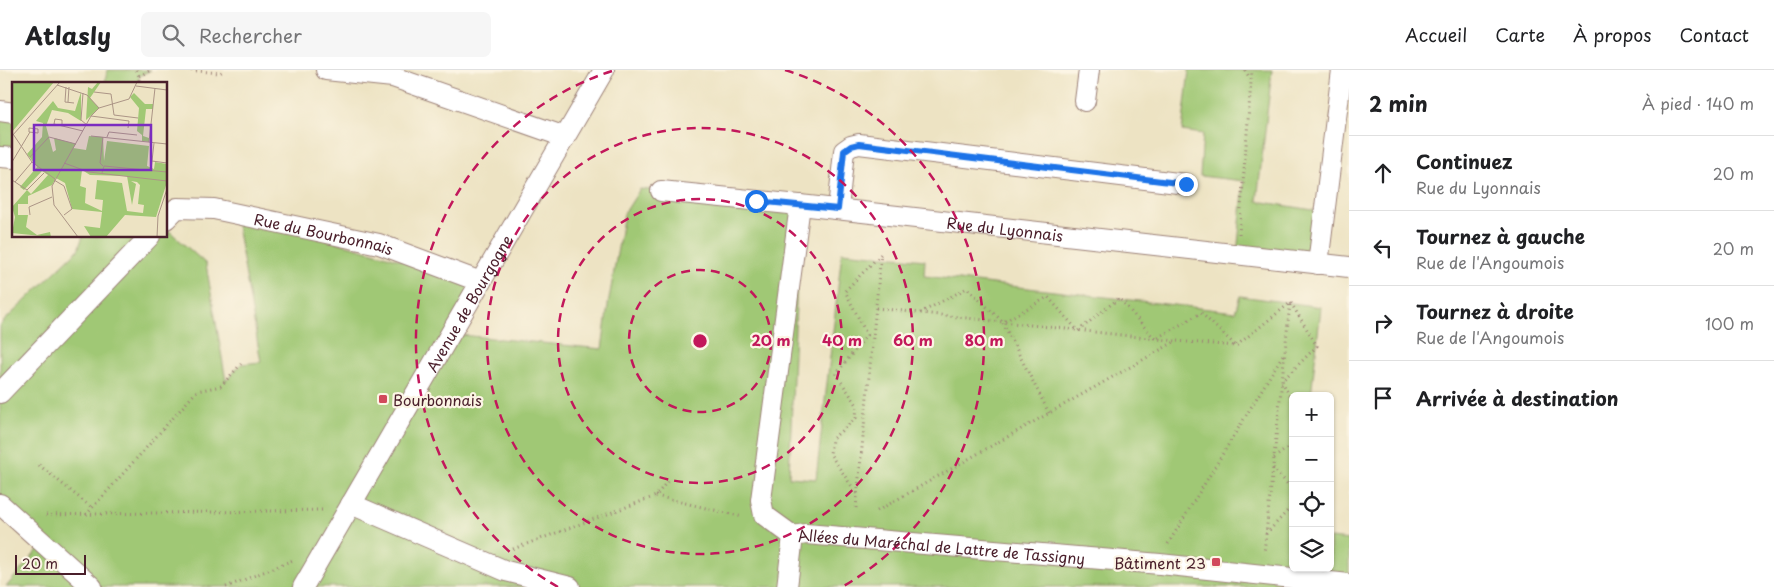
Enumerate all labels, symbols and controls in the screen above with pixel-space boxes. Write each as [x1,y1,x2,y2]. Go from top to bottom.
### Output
search box [141,12,491,57]
text: Atlasly [25,17,111,53]
icon: search [159,21,187,49]
text: Rechercher [199,21,302,49]
text: Accueil [1405,21,1467,48]
text: Carte [1495,21,1545,48]
text: À propos [1573,21,1651,48]
text: Contact [1679,21,1749,48]
inset map [12,82,168,238]
text: 2 min [1369,87,1428,119]
text: À pied · 140 m [1642,91,1754,115]
text: Continuez [1416,147,1513,175]
icon: ahead [1369,159,1397,187]
text: 20 m [1713,161,1754,185]
route end [1175,173,1198,196]
text: Rue du Lyonnais [1416,175,1541,199]
route start [745,190,768,213]
street label: Rue du Bourbonnais [252,206,397,260]
street label: Rue du Lyonnais [946,210,1065,246]
text: Tournez à gauche [1416,222,1585,250]
street label: Avenue de Bourgogne [419,230,518,376]
icon: left [1369,234,1397,262]
text: 20 m [1713,236,1754,260]
text: Rue de l'Angoumois [1416,250,1564,274]
text: Tournez à droite [1416,297,1574,325]
icon: right [1369,309,1397,337]
text: 100 m [1705,311,1754,335]
text: Rue de l'Angoumois [1416,325,1564,349]
text: 20 m [752,328,790,351]
text: 40 m [822,328,862,351]
text: 60 m [893,328,933,351]
text: 80 m [964,328,1004,351]
centre of rings [691,332,709,350]
icon: arrive [1369,384,1397,412]
text: Arrivée à destination [1416,384,1619,412]
place label: Bourbonnais [393,388,482,411]
map controls [1289,392,1334,572]
button: + [1289,392,1334,437]
marker: Bourbonnais [377,393,389,405]
button: − [1289,437,1334,482]
button: locate [1289,482,1334,527]
street label: Allées du Maréchal de Lattre de Tassigny [795,522,1086,569]
button: layers [1289,527,1334,572]
place label: Bâtiment 23 [1114,551,1206,574]
scale bar [15,552,86,575]
text: 20 m [22,553,58,574]
marker: Bâtiment 23 [1210,556,1222,568]

